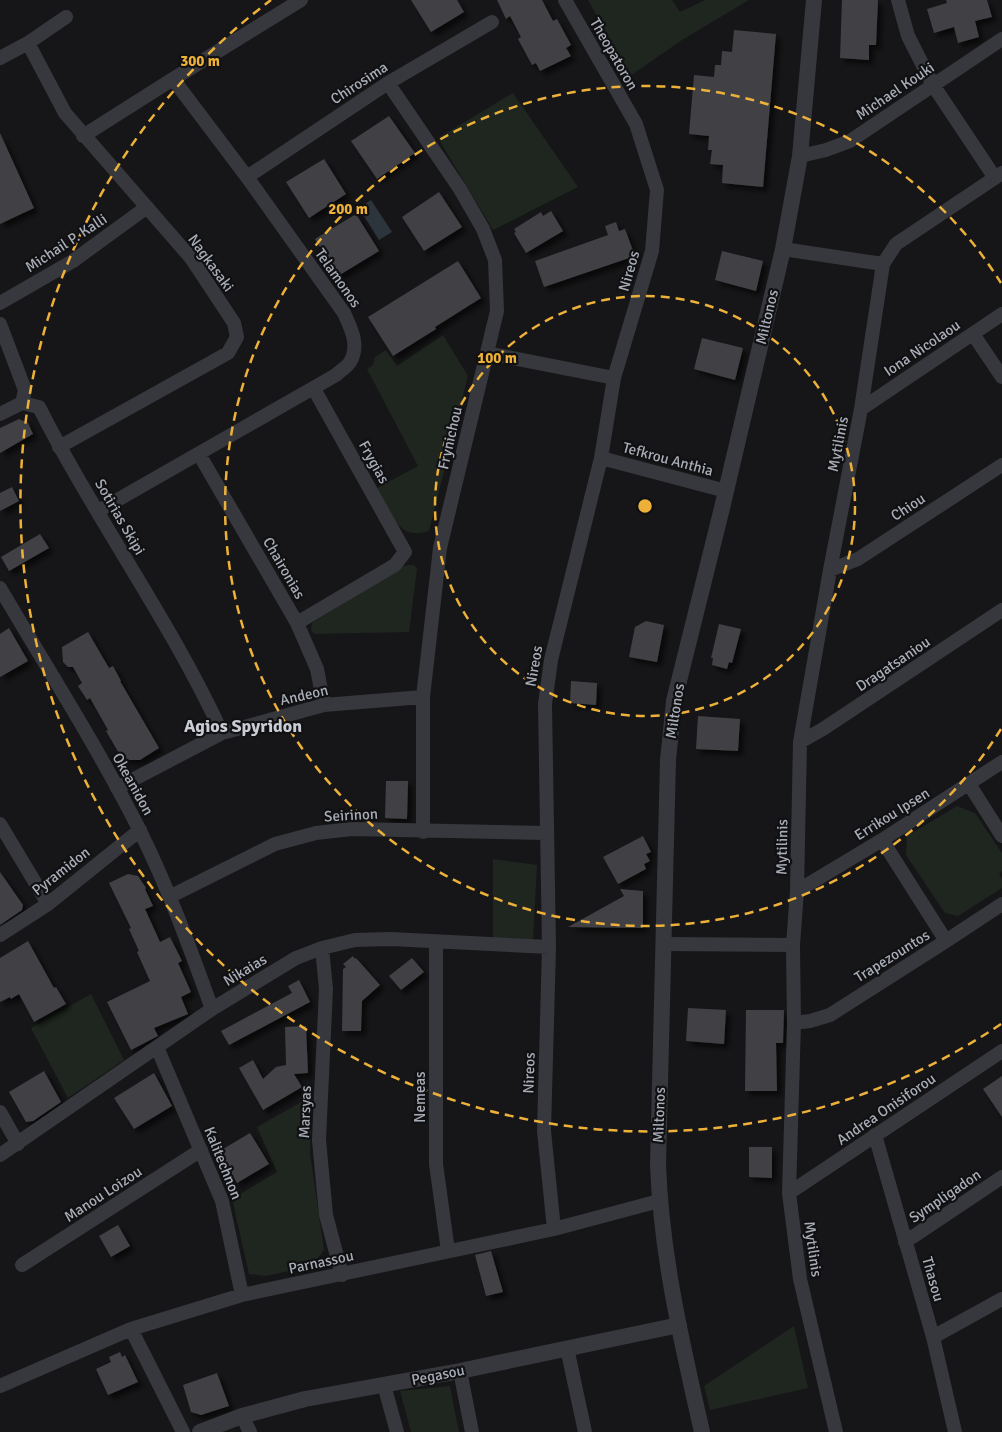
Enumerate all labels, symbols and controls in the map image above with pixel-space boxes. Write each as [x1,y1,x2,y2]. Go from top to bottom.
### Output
street label: Theopatoron [586,15,642,93]
text: 300 m [180,52,220,70]
street label: Chirosima [327,58,391,108]
street label: Michael Kouki [853,58,937,124]
text: 200 m [328,200,368,218]
street label: Michail P. Kalli [22,210,110,276]
street label: Nagkasaki [184,231,238,295]
street label: Telamonos [311,245,365,311]
street label: Nireos [615,248,643,293]
street label: Miltonos [752,287,782,346]
street label: Iona Nicolaou [880,316,964,380]
text: 100 m [477,349,517,367]
street label: Frynichou [434,405,466,471]
street label: Mytilinis [824,414,852,473]
street label: Frygias [355,437,393,487]
street label: Tefkrou Anthia [621,438,715,480]
street label: Sotirias Skipi [91,476,149,558]
street label: Chiou [887,489,929,525]
centre of rings [636,497,654,515]
street label: Chaironias [259,534,309,602]
street label: Dragatsaniou [852,633,934,695]
street label: Nireos [522,644,547,688]
street label: Andeon [278,681,330,709]
street label: Miltonos [662,682,688,740]
district label: Agios Spyridon [184,715,302,737]
street label: Okeanidon [109,750,157,818]
street label: Errikou Ipsen [851,784,933,844]
street label: Seirinon [324,805,378,825]
street label: Mytilinis [773,818,791,875]
street label: Pyramidon [28,843,94,899]
street label: Trapezountos [851,926,933,986]
street label: Nikaias [220,950,270,990]
street label: Nireos [519,1052,539,1094]
street label: Andrea Onisiforou [833,1069,939,1149]
street label: Nemeas [411,1071,429,1123]
street label: Marsyas [295,1085,315,1139]
street label: Miltonos [649,1086,669,1143]
street label: Kalitechnon [200,1124,246,1202]
street label: Manou Loizou [61,1162,145,1226]
street label: Sympligadon [906,1165,984,1227]
street label: Mytilinis [800,1220,826,1278]
street label: Parnassou [287,1246,355,1278]
street label: Thasou [918,1255,948,1303]
street label: Pegasou [410,1361,466,1389]

